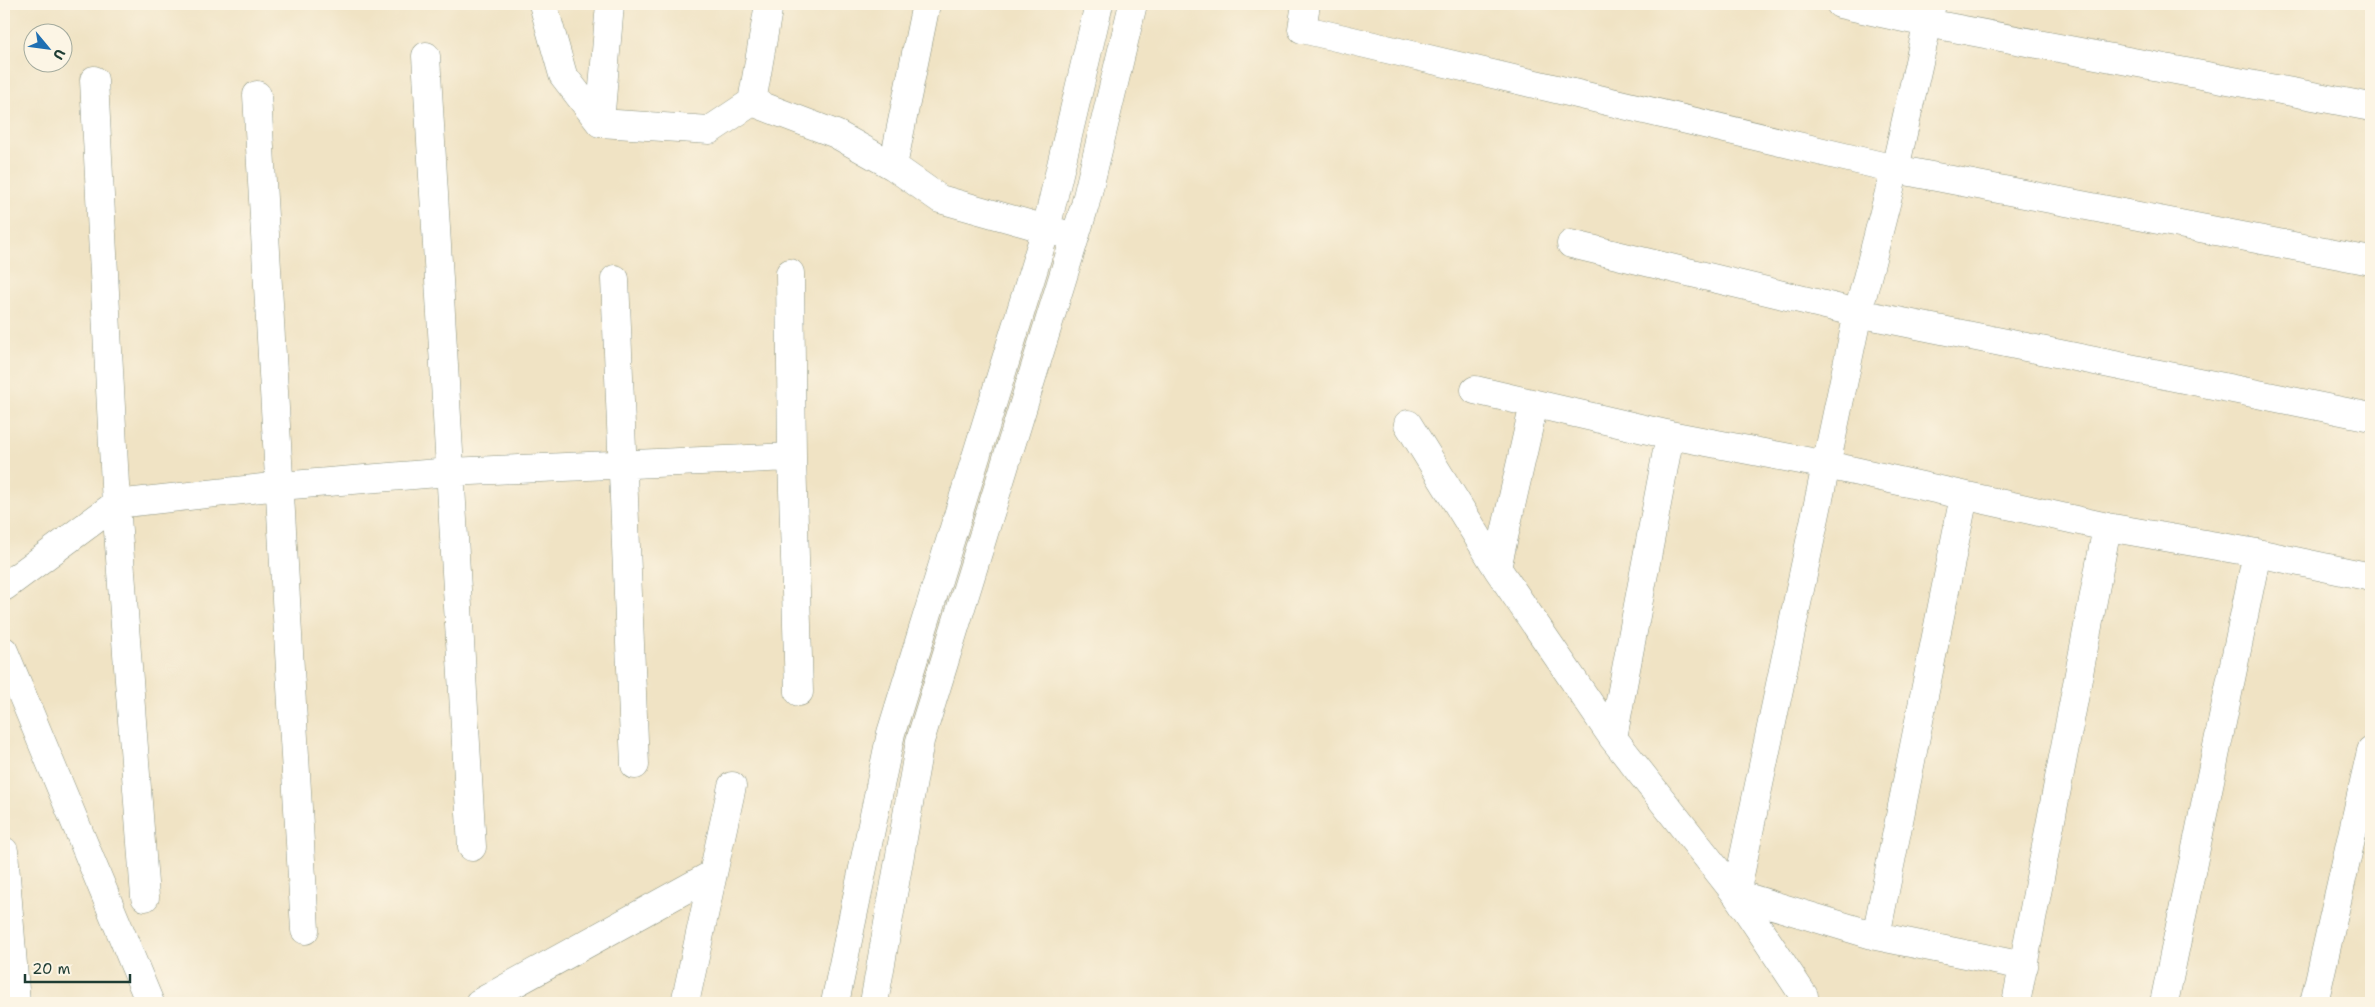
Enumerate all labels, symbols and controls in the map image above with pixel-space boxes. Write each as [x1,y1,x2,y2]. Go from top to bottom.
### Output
north arrow [22,22,72,72]
text: U [49,46,70,63]
scale bar [25,952,130,984]
text: 20 m [32,959,71,979]

